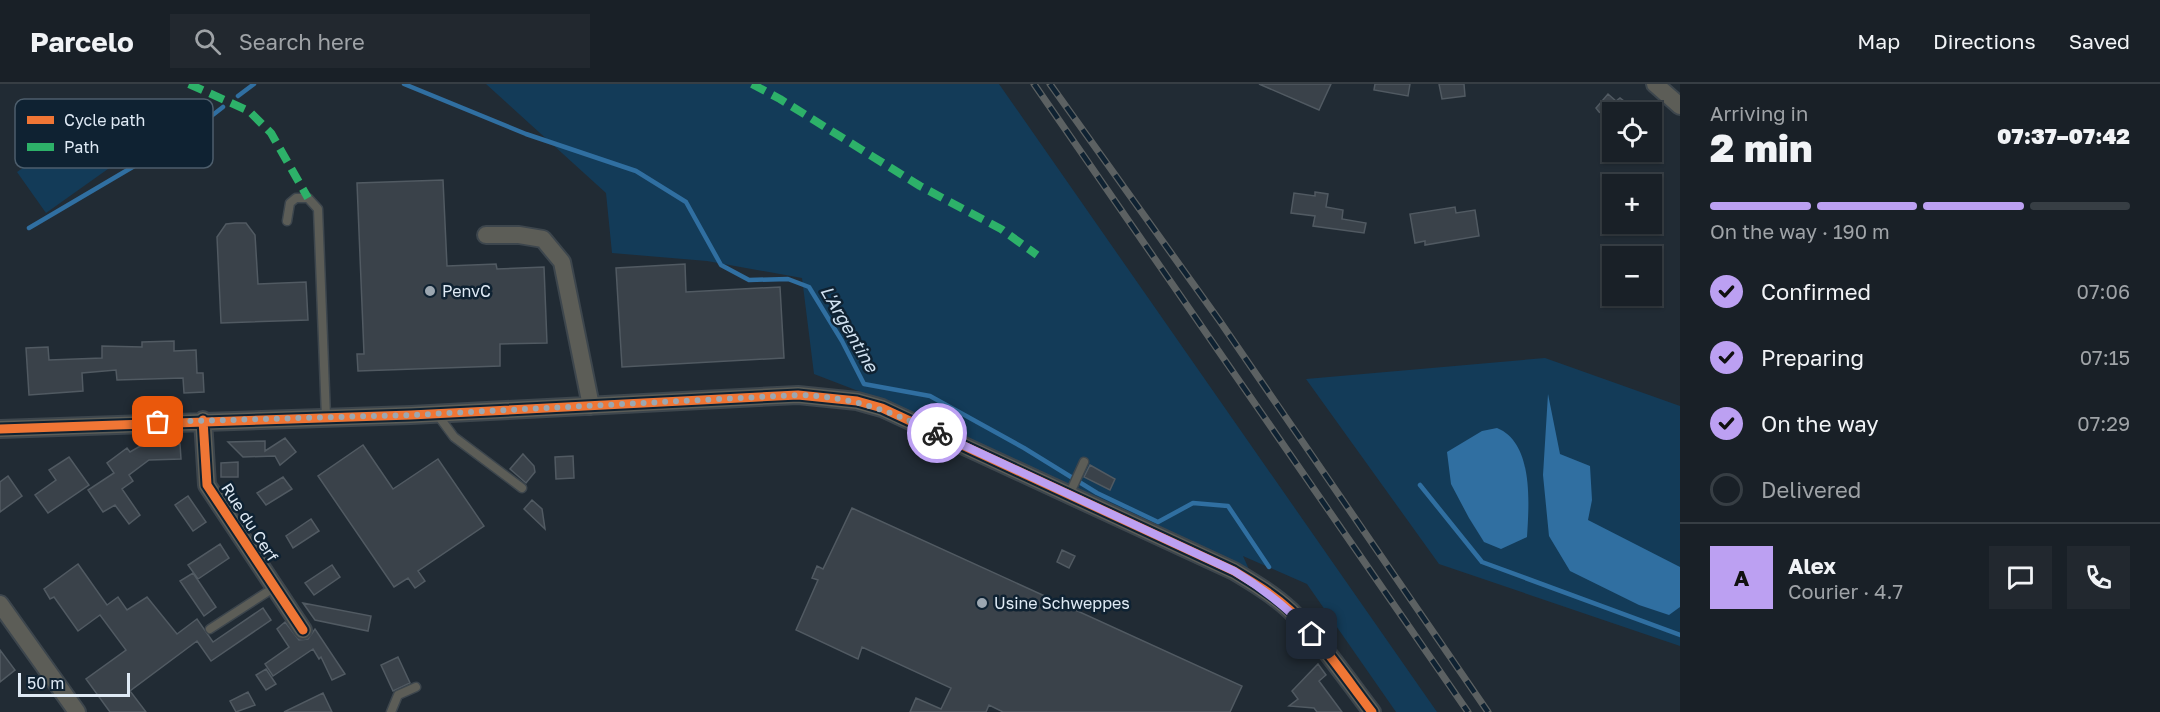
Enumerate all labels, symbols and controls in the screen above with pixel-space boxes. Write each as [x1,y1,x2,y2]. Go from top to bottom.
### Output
search box [170,14,590,68]
text: Parcelo [30,25,134,58]
icon: search [191,25,224,58]
text: Search here [239,28,365,55]
text: Map [1857,28,1900,54]
text: Directions [1933,28,2036,54]
text: Saved [2069,28,2130,54]
legend [15,99,213,168]
text: Arriving in [1710,101,1808,125]
map controls [1602,102,1662,306]
button: locate [1602,102,1662,162]
text: Cycle path [64,110,145,130]
text: 07:37–07:42 [1997,122,2130,149]
text: 2 min [1710,124,1813,171]
text: Path [64,137,99,157]
button: + [1602,174,1662,234]
text: On the way · 190 m [1710,219,1890,243]
button: − [1602,246,1662,306]
icon: check [1710,275,1743,308]
text: Confirmed [1761,278,1871,305]
text: 07:06 [2077,279,2130,303]
place label: PenvC [442,281,491,301]
water label: L'Argentine [816,282,884,377]
marker: PenvC [423,284,437,298]
icon: check [1710,341,1743,374]
text: Preparing [1761,344,1864,371]
text: 07:15 [2080,345,2130,369]
pin [132,396,183,447]
courier [907,403,967,463]
icon: bag [141,405,174,438]
icon: check [1710,407,1743,440]
text: On the way [1761,410,1879,437]
text: 07:29 [2077,411,2130,435]
icon: bike [921,417,954,450]
text: Delivered [1761,476,1861,503]
street label: Rue du Cerf [217,479,283,565]
button: chat [1989,546,2052,609]
button: phone [2067,546,2130,609]
text: Alex [1788,552,1836,579]
text: A [1734,564,1749,591]
text: Courier · 4.7 [1788,579,1903,603]
place label: Usine Schweppes [994,593,1130,613]
marker: Usine Schweppes [975,596,989,610]
pin [1286,608,1337,659]
icon: home [1295,617,1328,650]
scale bar [18,670,130,698]
text: 50 m [27,673,64,693]

